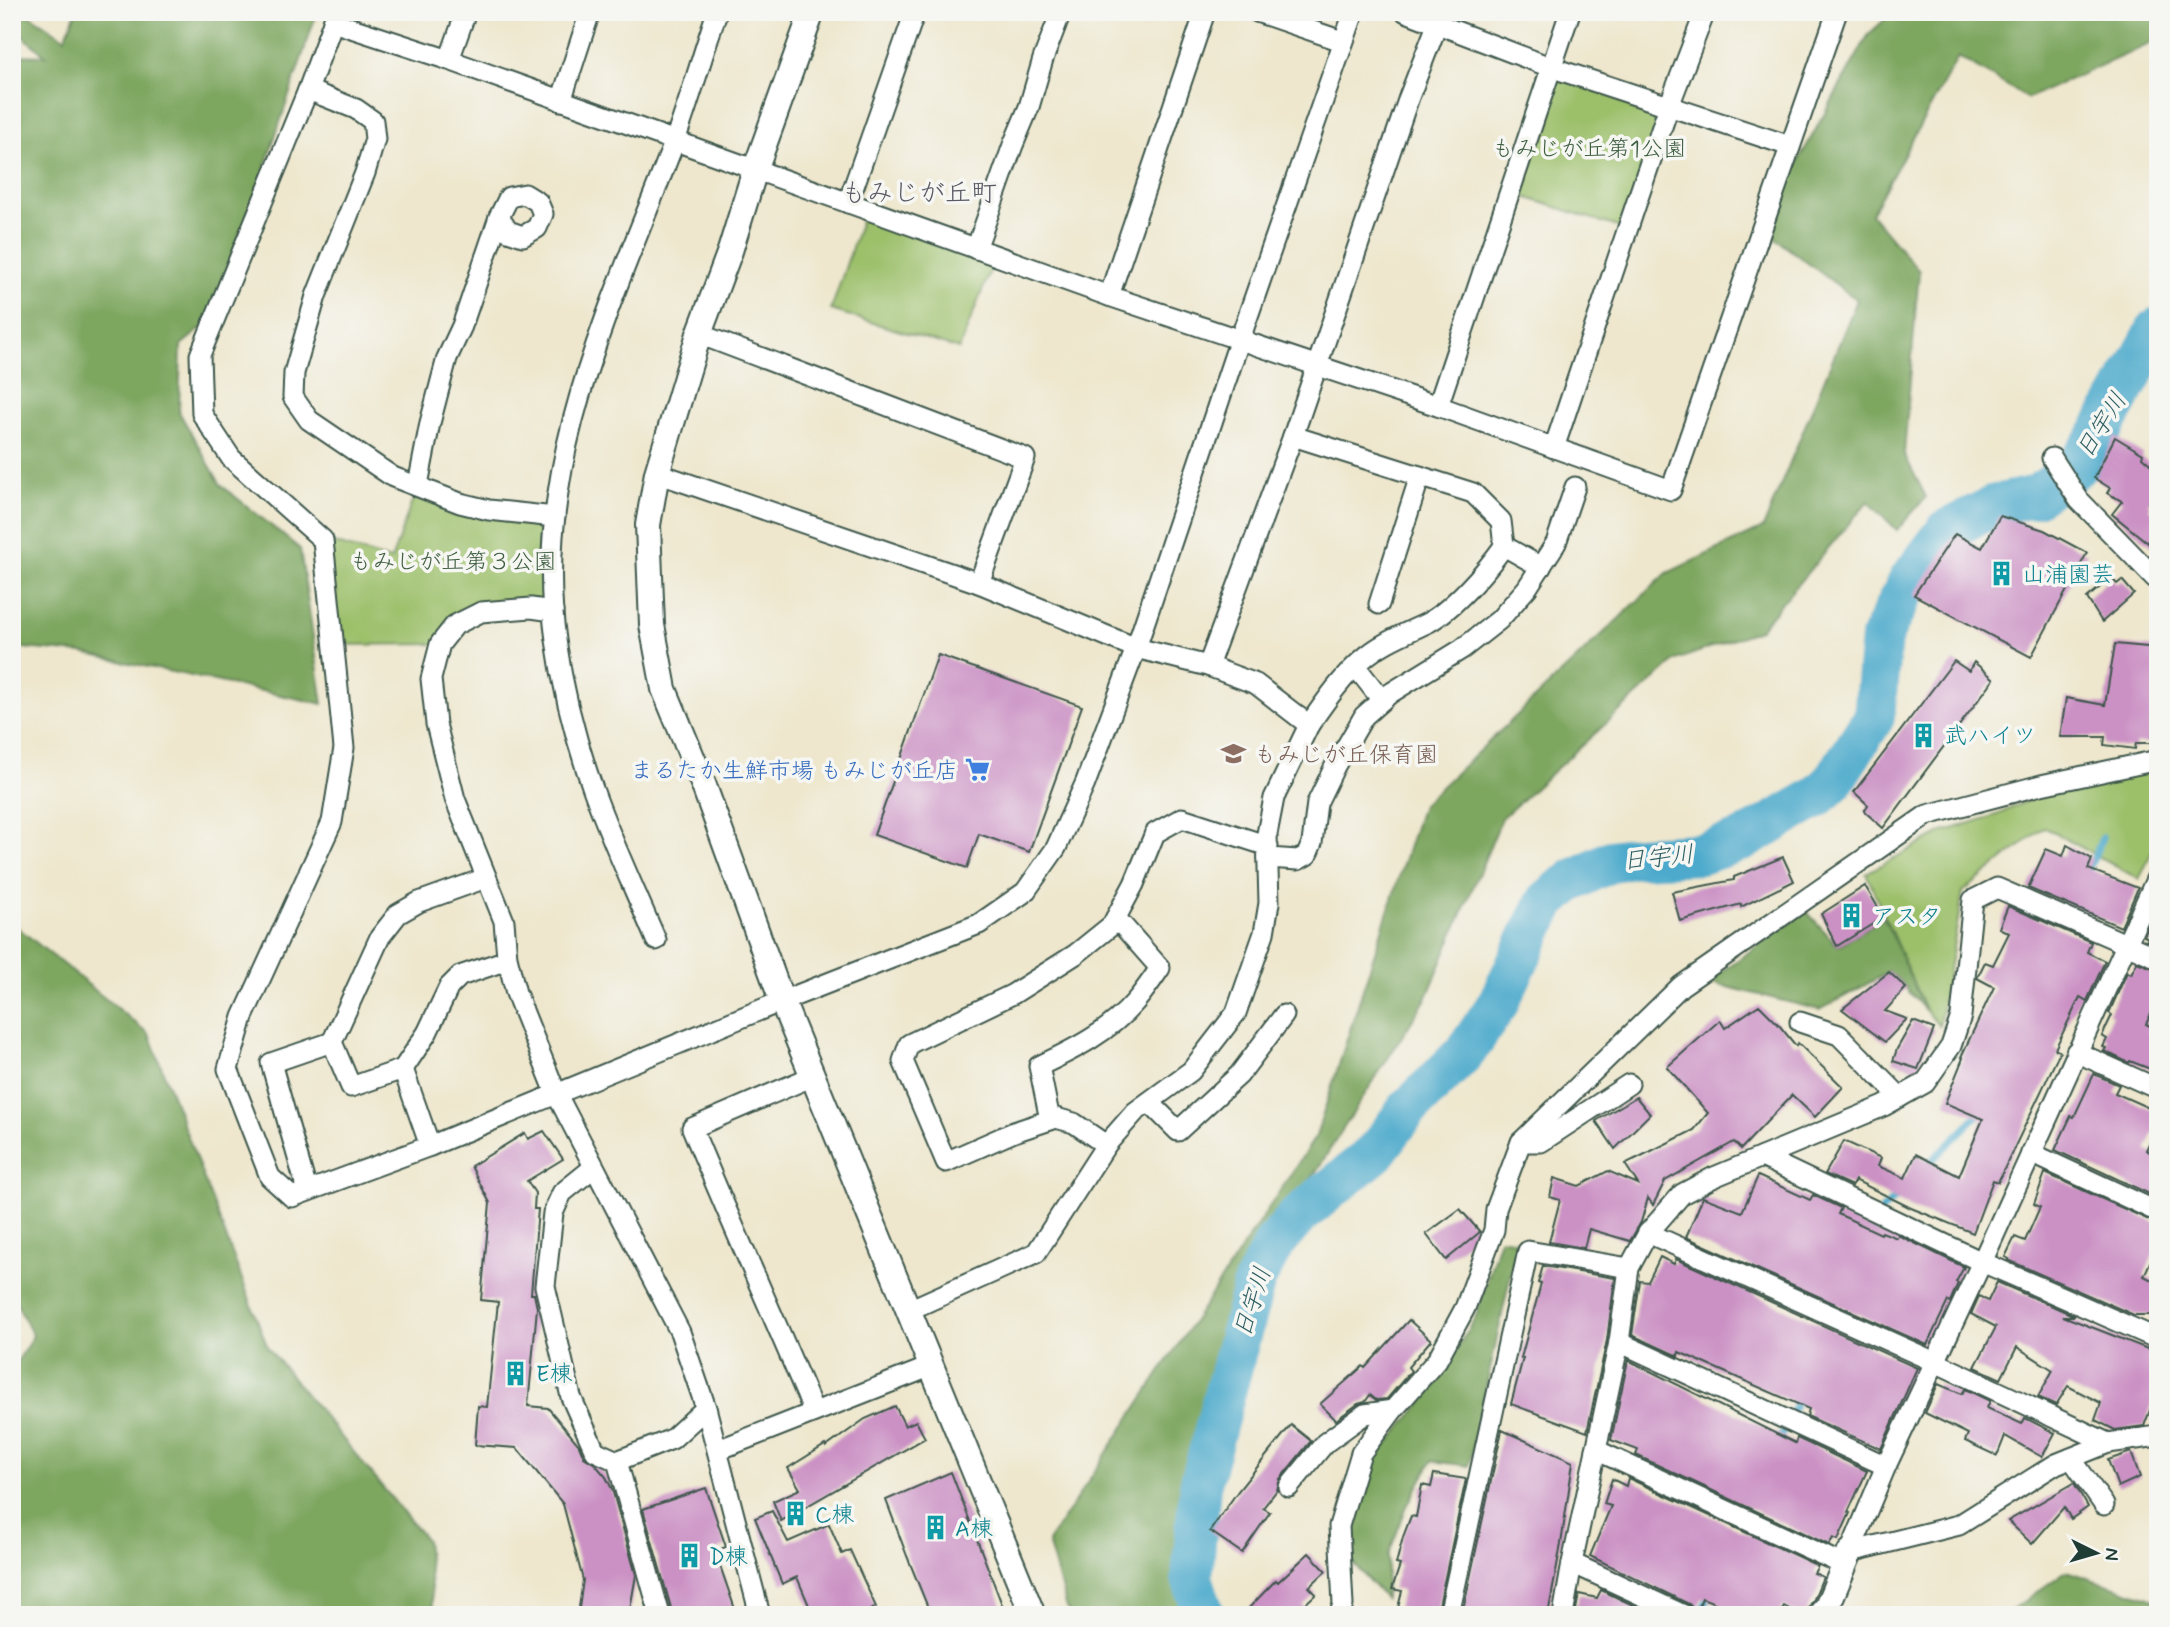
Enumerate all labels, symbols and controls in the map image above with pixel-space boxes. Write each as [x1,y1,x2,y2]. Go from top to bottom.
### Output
park label: もみじが丘第1公園 [1492,135,1686,165]
district label: もみじが丘町 [841,177,997,211]
water label: 日宇川 [2070,387,2134,465]
park label: もみじが丘第３公園 [350,548,557,578]
building icon: 山浦園芸 [1988,560,2016,588]
place label: 山浦園芸 [2022,561,2114,591]
building icon: 武ハイツ [1910,721,1938,749]
place label: 武ハイツ [1944,722,2036,752]
school or university icon: もみじが丘保育園 [1220,740,1248,768]
place label: もみじが丘保育園 [1254,741,1438,771]
supermarket icon: まるたか生鮮市場 もみじが丘店 [964,756,992,784]
place label: まるたか生鮮市場 もみじが丘店 [630,757,958,787]
water label: 日宇川 [1621,839,1696,878]
building icon: アスタ [1838,902,1866,930]
place label: アスタ [1872,903,1941,933]
water label: 日宇川 [1228,1263,1279,1341]
building icon: E棟 [502,1359,530,1387]
place label: E棟 [536,1360,572,1390]
building icon: C棟 [781,1500,809,1528]
place label: C棟 [815,1501,854,1531]
building icon: A棟 [921,1514,949,1542]
place label: A棟 [955,1515,993,1545]
north arrow [2062,1518,2132,1588]
building icon: D棟 [675,1542,703,1570]
place label: D棟 [709,1543,748,1573]
text: N [2098,1547,2124,1562]

